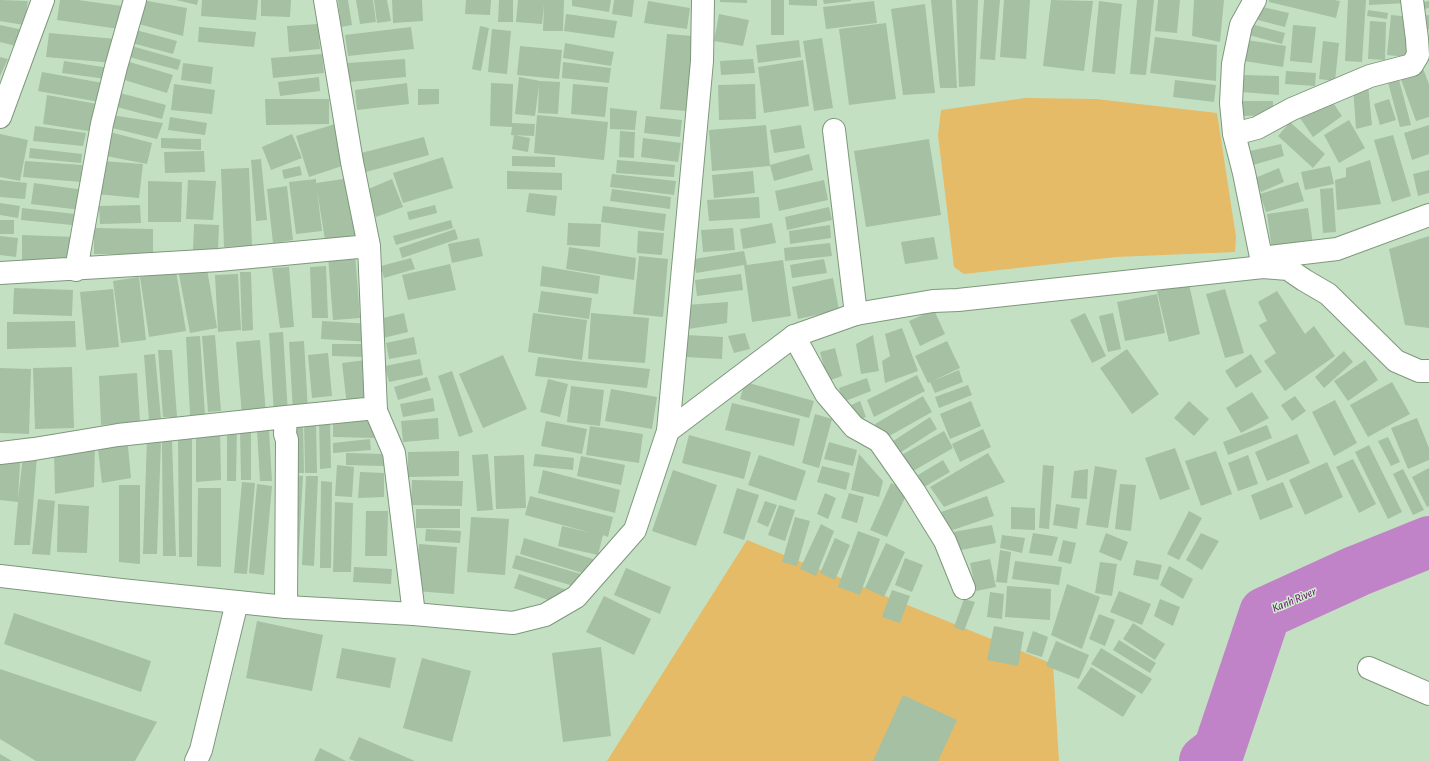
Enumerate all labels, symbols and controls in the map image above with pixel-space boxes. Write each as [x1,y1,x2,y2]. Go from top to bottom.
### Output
water label: Kanh River [1270,584,1318,616]

